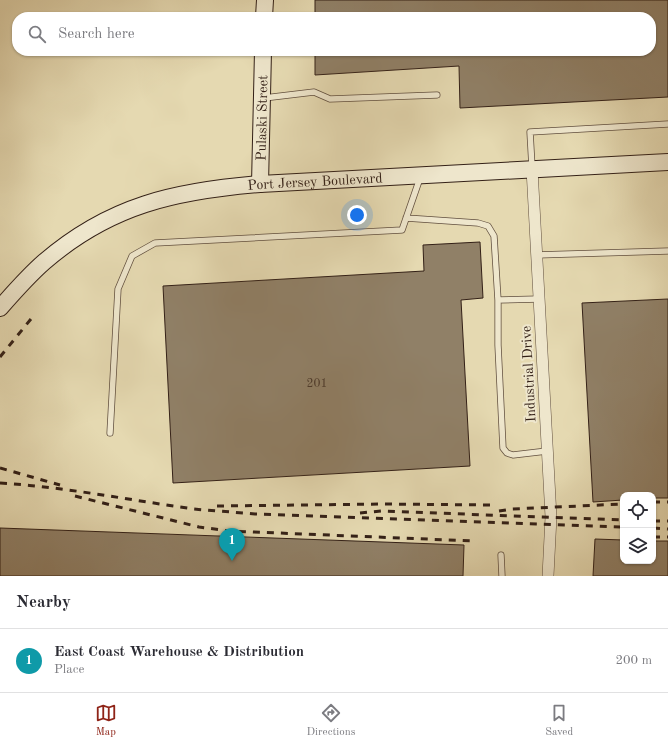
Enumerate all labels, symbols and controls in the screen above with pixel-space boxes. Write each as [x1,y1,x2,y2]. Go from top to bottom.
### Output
search box [12,12,656,56]
icon: search [26,23,48,45]
text: Search here [58,27,135,42]
street label: Pulaski Street [255,75,270,161]
street label: Port Jersey Boulevard [247,171,383,193]
your location [347,205,367,225]
street label: Industrial Drive [519,325,539,423]
house number: 201 [307,378,327,390]
map controls [620,492,656,564]
button: locate [620,492,656,528]
pin: 1 [219,528,245,561]
button: layers [620,528,656,564]
text: Nearby [16,594,71,611]
text: East Coast Warehouse & Distribution [54,645,304,660]
text: 1 [25,654,33,667]
text: 200 m [615,654,652,667]
text: Place [54,663,84,676]
tab: Map [95,702,117,740]
tab: Directions [307,702,355,740]
tab: Saved [545,702,573,740]

